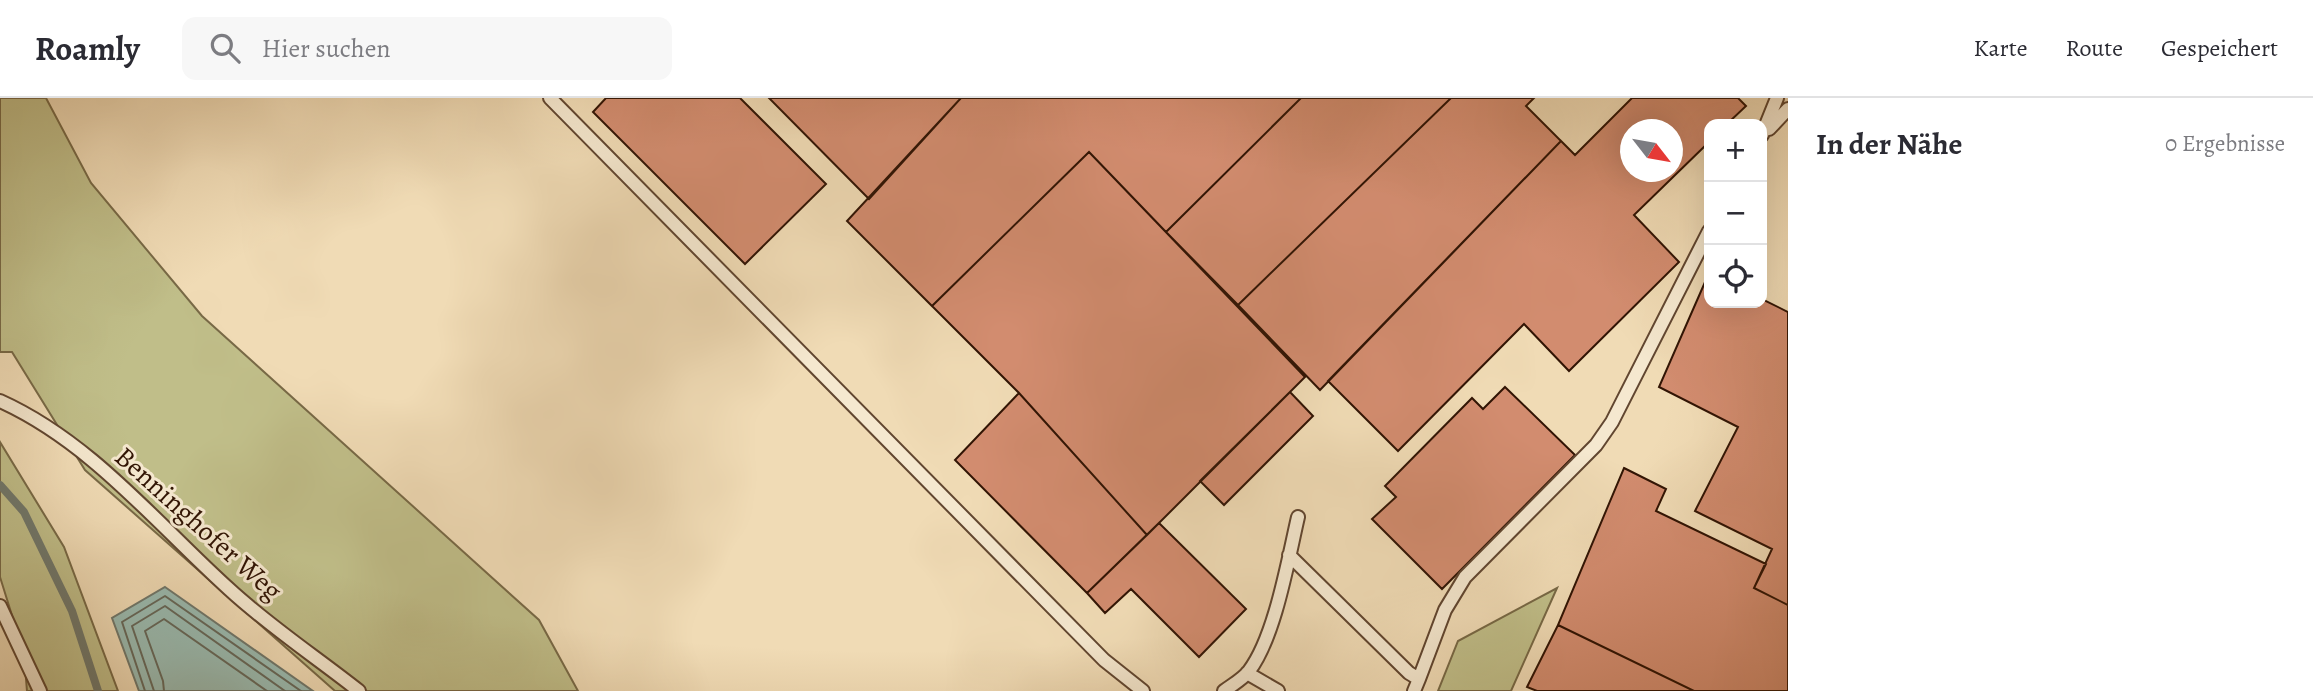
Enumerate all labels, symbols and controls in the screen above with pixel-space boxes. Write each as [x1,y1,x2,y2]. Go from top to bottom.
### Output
search box [182,17,672,80]
text: Roamly [35,26,140,71]
icon: search [206,29,244,67]
text: Hier suchen [262,31,391,66]
text: Karte [1974,32,2027,64]
text: Route [2065,32,2123,64]
text: Gespeichert [2161,32,2278,64]
north arrow [1620,119,1683,182]
map controls [1704,119,1767,308]
button: + [1704,119,1767,182]
text: In der Nähe [1816,124,1962,164]
text: 0 Ergebnisse [2165,128,2285,159]
button: − [1704,182,1767,245]
button: locate [1704,245,1767,308]
street label: Benninghofer Weg [106,438,290,609]

